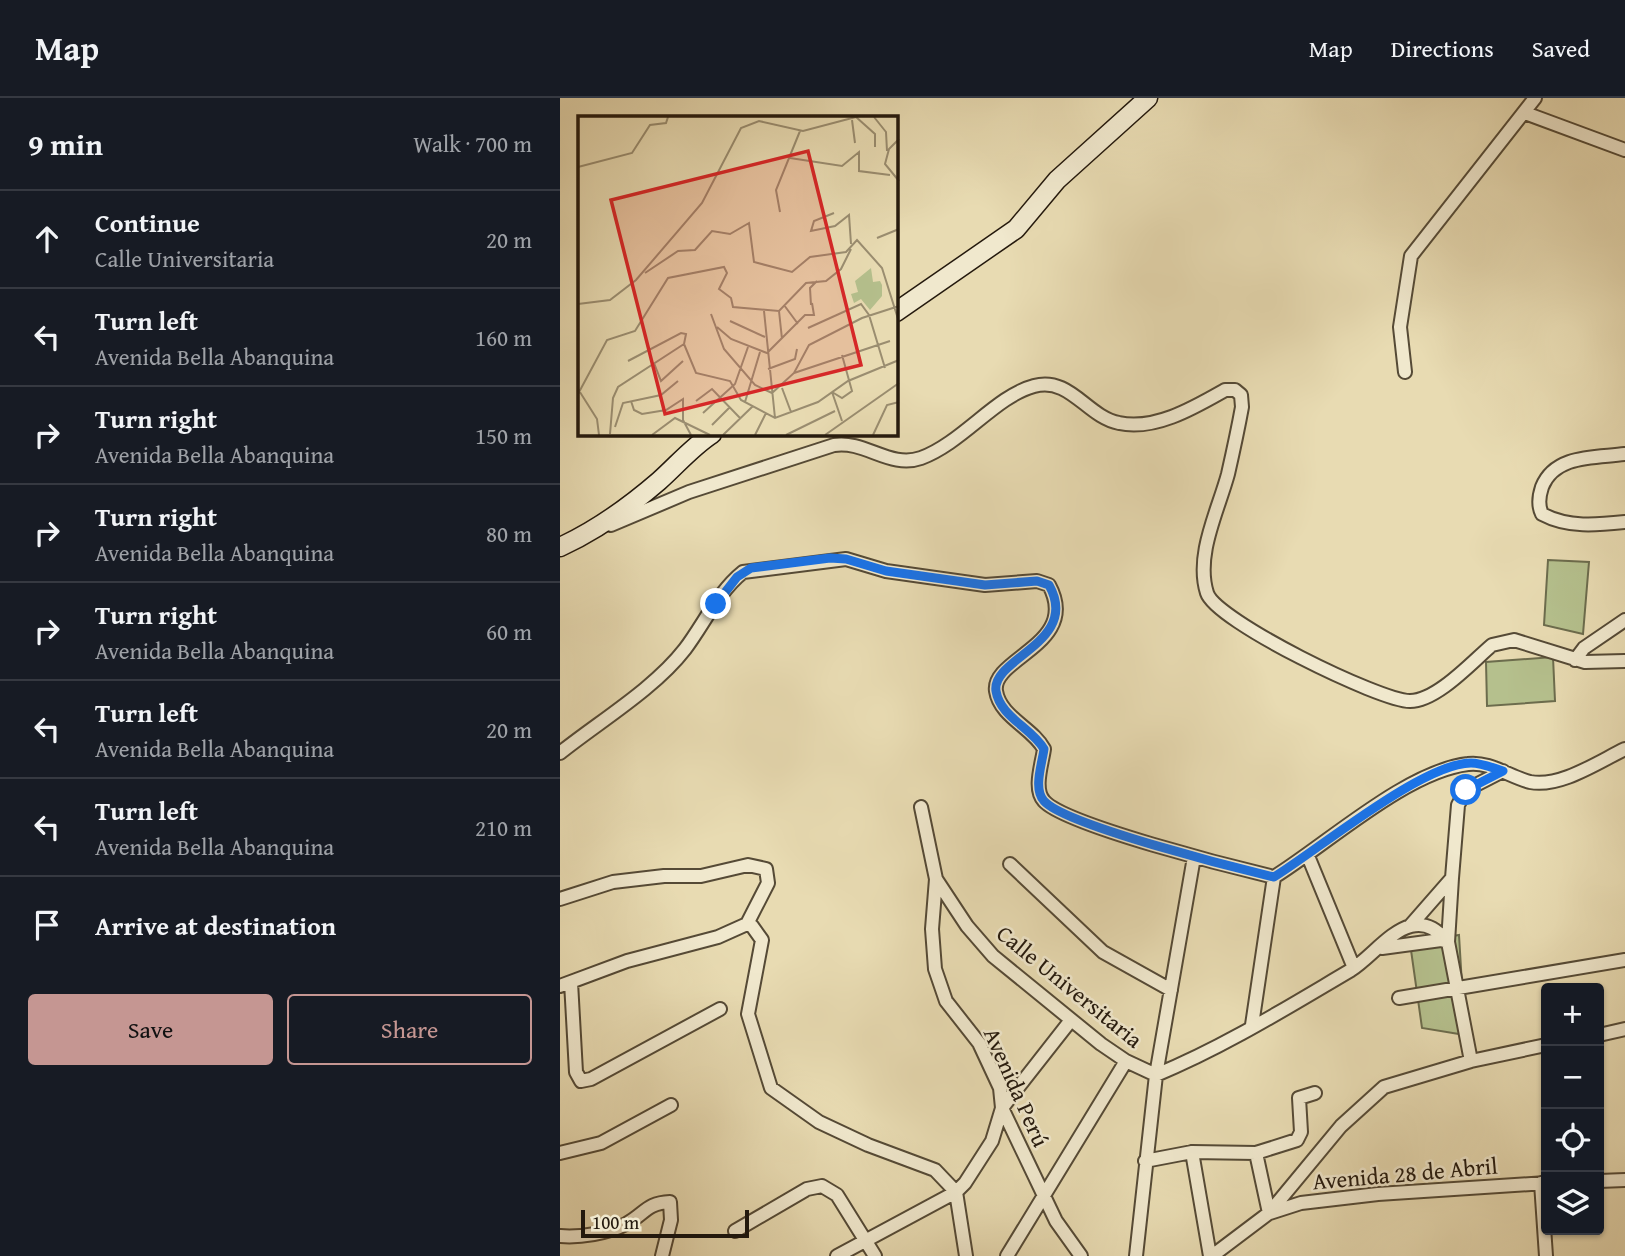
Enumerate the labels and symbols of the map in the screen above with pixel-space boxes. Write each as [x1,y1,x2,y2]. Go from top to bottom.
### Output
inset map [578,116,898,436]
route end [700,588,731,619]
route start [1450,774,1481,805]
street label: Calle Universitaria [990,917,1150,1055]
street label: Avenida Perú [976,1022,1058,1152]
street label: Avenida 28 de Abril [1311,1148,1499,1198]
scale bar [581,1207,749,1239]

